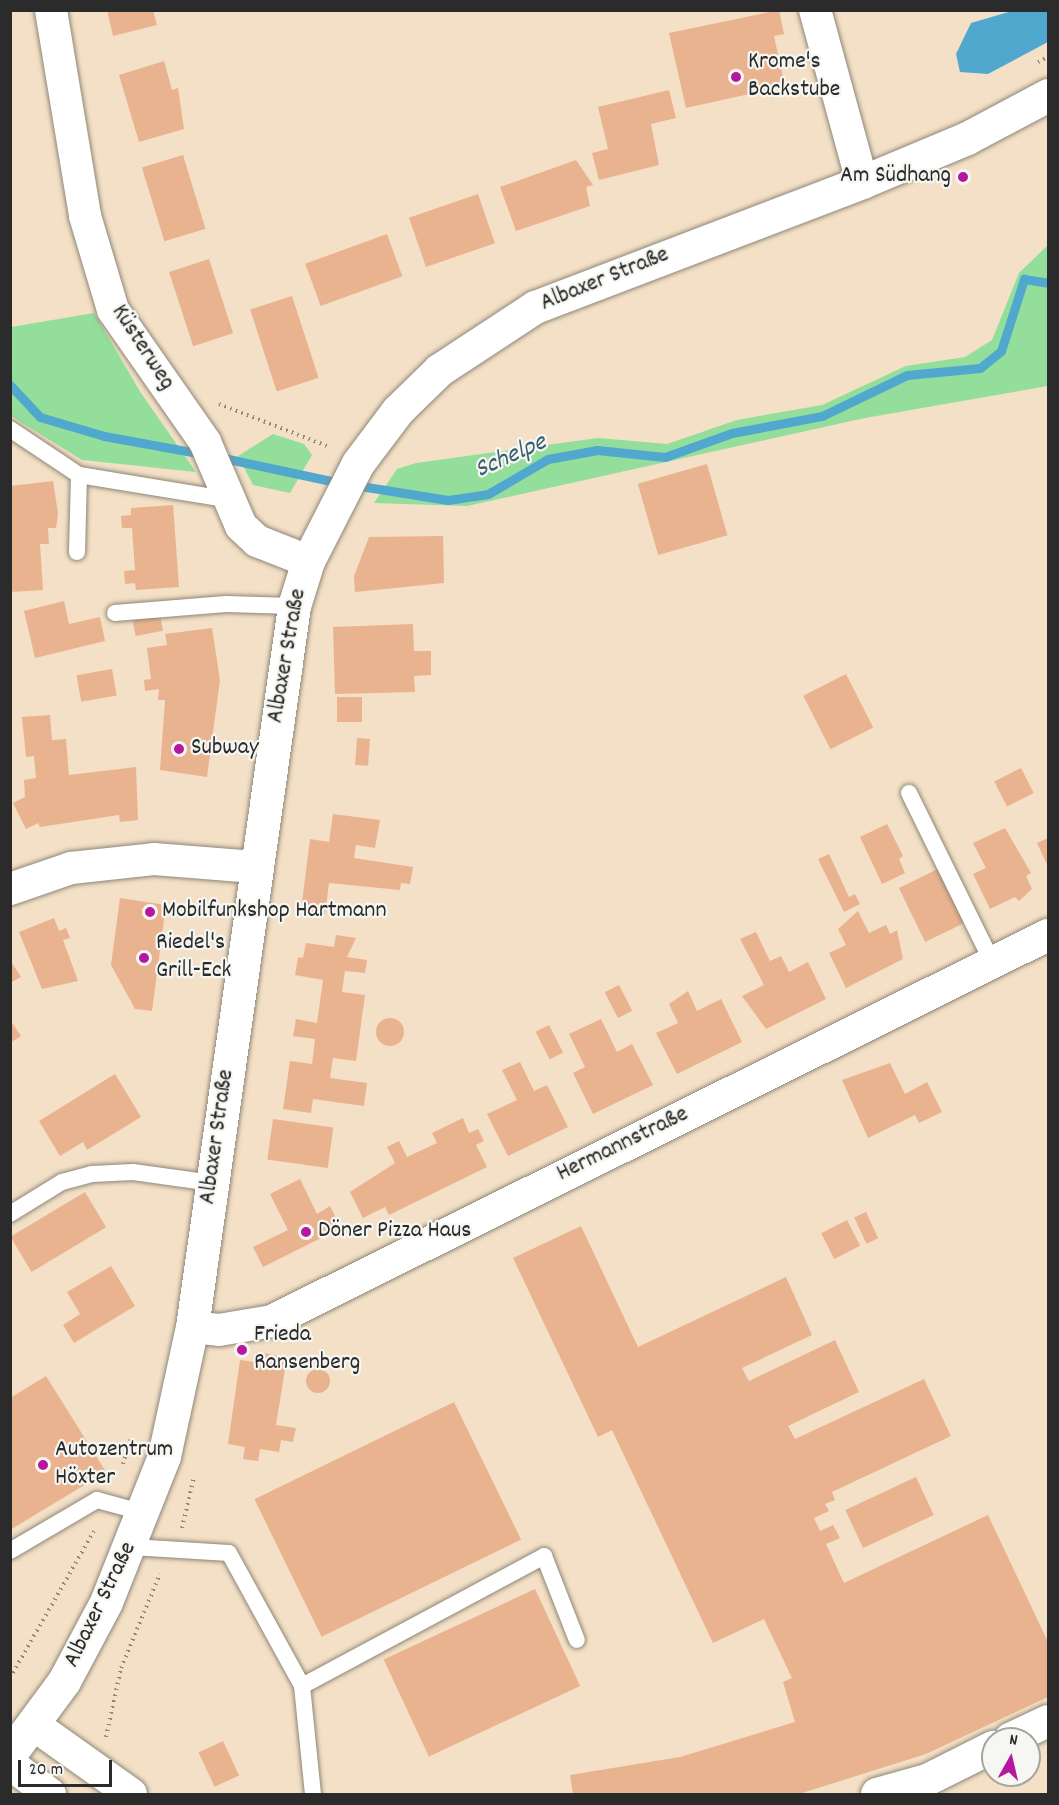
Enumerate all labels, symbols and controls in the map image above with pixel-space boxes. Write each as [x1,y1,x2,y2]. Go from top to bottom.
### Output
place label: Krome's Backstube [748,49,840,105]
marker: Krome's Backstube [729,70,743,84]
place label: Am Südhang [840,163,951,191]
marker: Am Südhang [956,170,970,184]
street label: Albaxer Straße [537,241,673,319]
street label: Küsterweg [104,300,180,396]
water label: Schelpe [470,428,552,486]
street label: Albaxer Straße [262,587,314,725]
place label: Subway [191,735,259,763]
marker: Subway [172,742,186,756]
place label: Mobilfunkshop Hartmann [162,898,387,926]
marker: Mobilfunkshop Hartmann [143,905,157,919]
place label: Riedel's Grill-Eck [156,930,231,986]
marker: Riedel's Grill-Eck [137,951,151,965]
street label: Albaxer Straße [194,1068,242,1206]
street label: Hermannstraße [553,1101,693,1189]
place label: Döner Pizza Haus [318,1218,471,1246]
marker: Döner Pizza Haus [299,1225,313,1239]
place label: Frieda Ransenberg [254,1322,360,1378]
marker: Frieda Ransenberg [235,1343,249,1357]
place label: Autozentrum Höxter [55,1437,173,1493]
marker: Autozentrum Höxter [36,1458,50,1472]
street label: Albaxer Straße [58,1538,144,1672]
north arrow [981,1727,1041,1787]
text: N [1008,1729,1019,1753]
scale bar [21,1748,116,1786]
text: 20 m [29,1758,63,1783]

